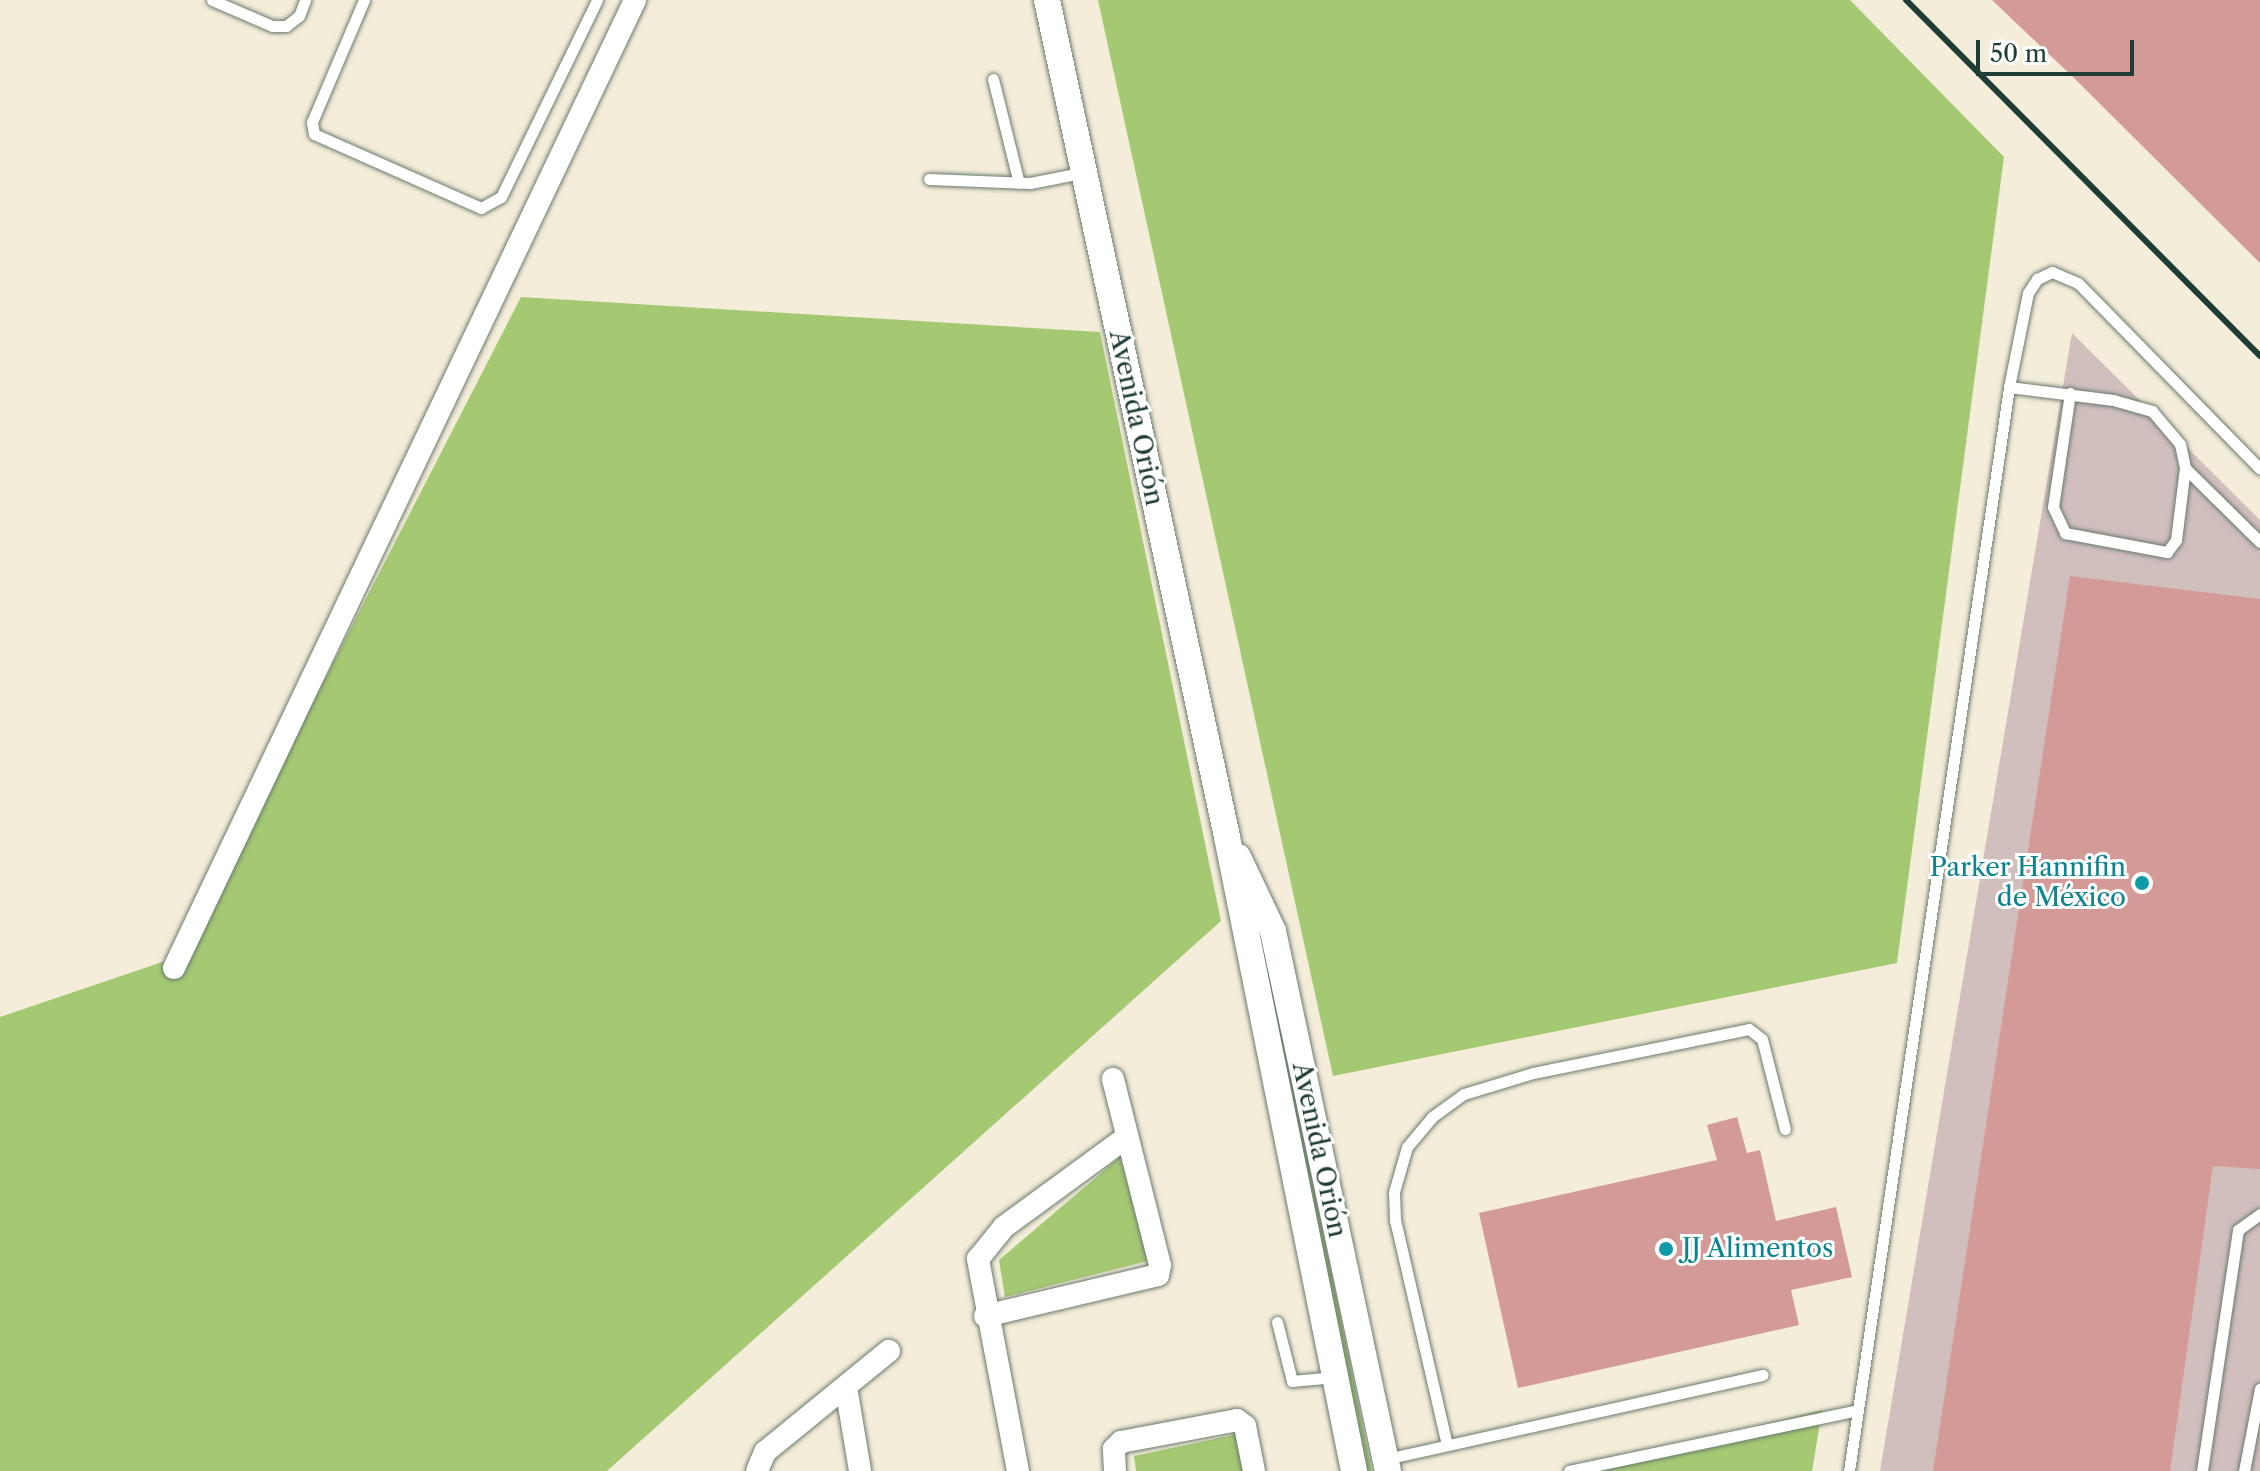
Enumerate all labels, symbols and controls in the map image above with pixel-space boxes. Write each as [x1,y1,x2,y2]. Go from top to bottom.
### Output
scale bar [1980,24,2138,74]
text: 50 m [1990,39,2047,68]
street label: Avenida Orión [1102,327,1170,509]
place label: Parker Hannifin de México [1929,852,2126,914]
marker: Parker Hannifin de México [2133,874,2151,892]
street label: Avenida Orión [1285,1059,1353,1241]
place label: JJ Alimentos [1682,1233,1834,1265]
marker: JJ Alimentos [1657,1240,1675,1258]

